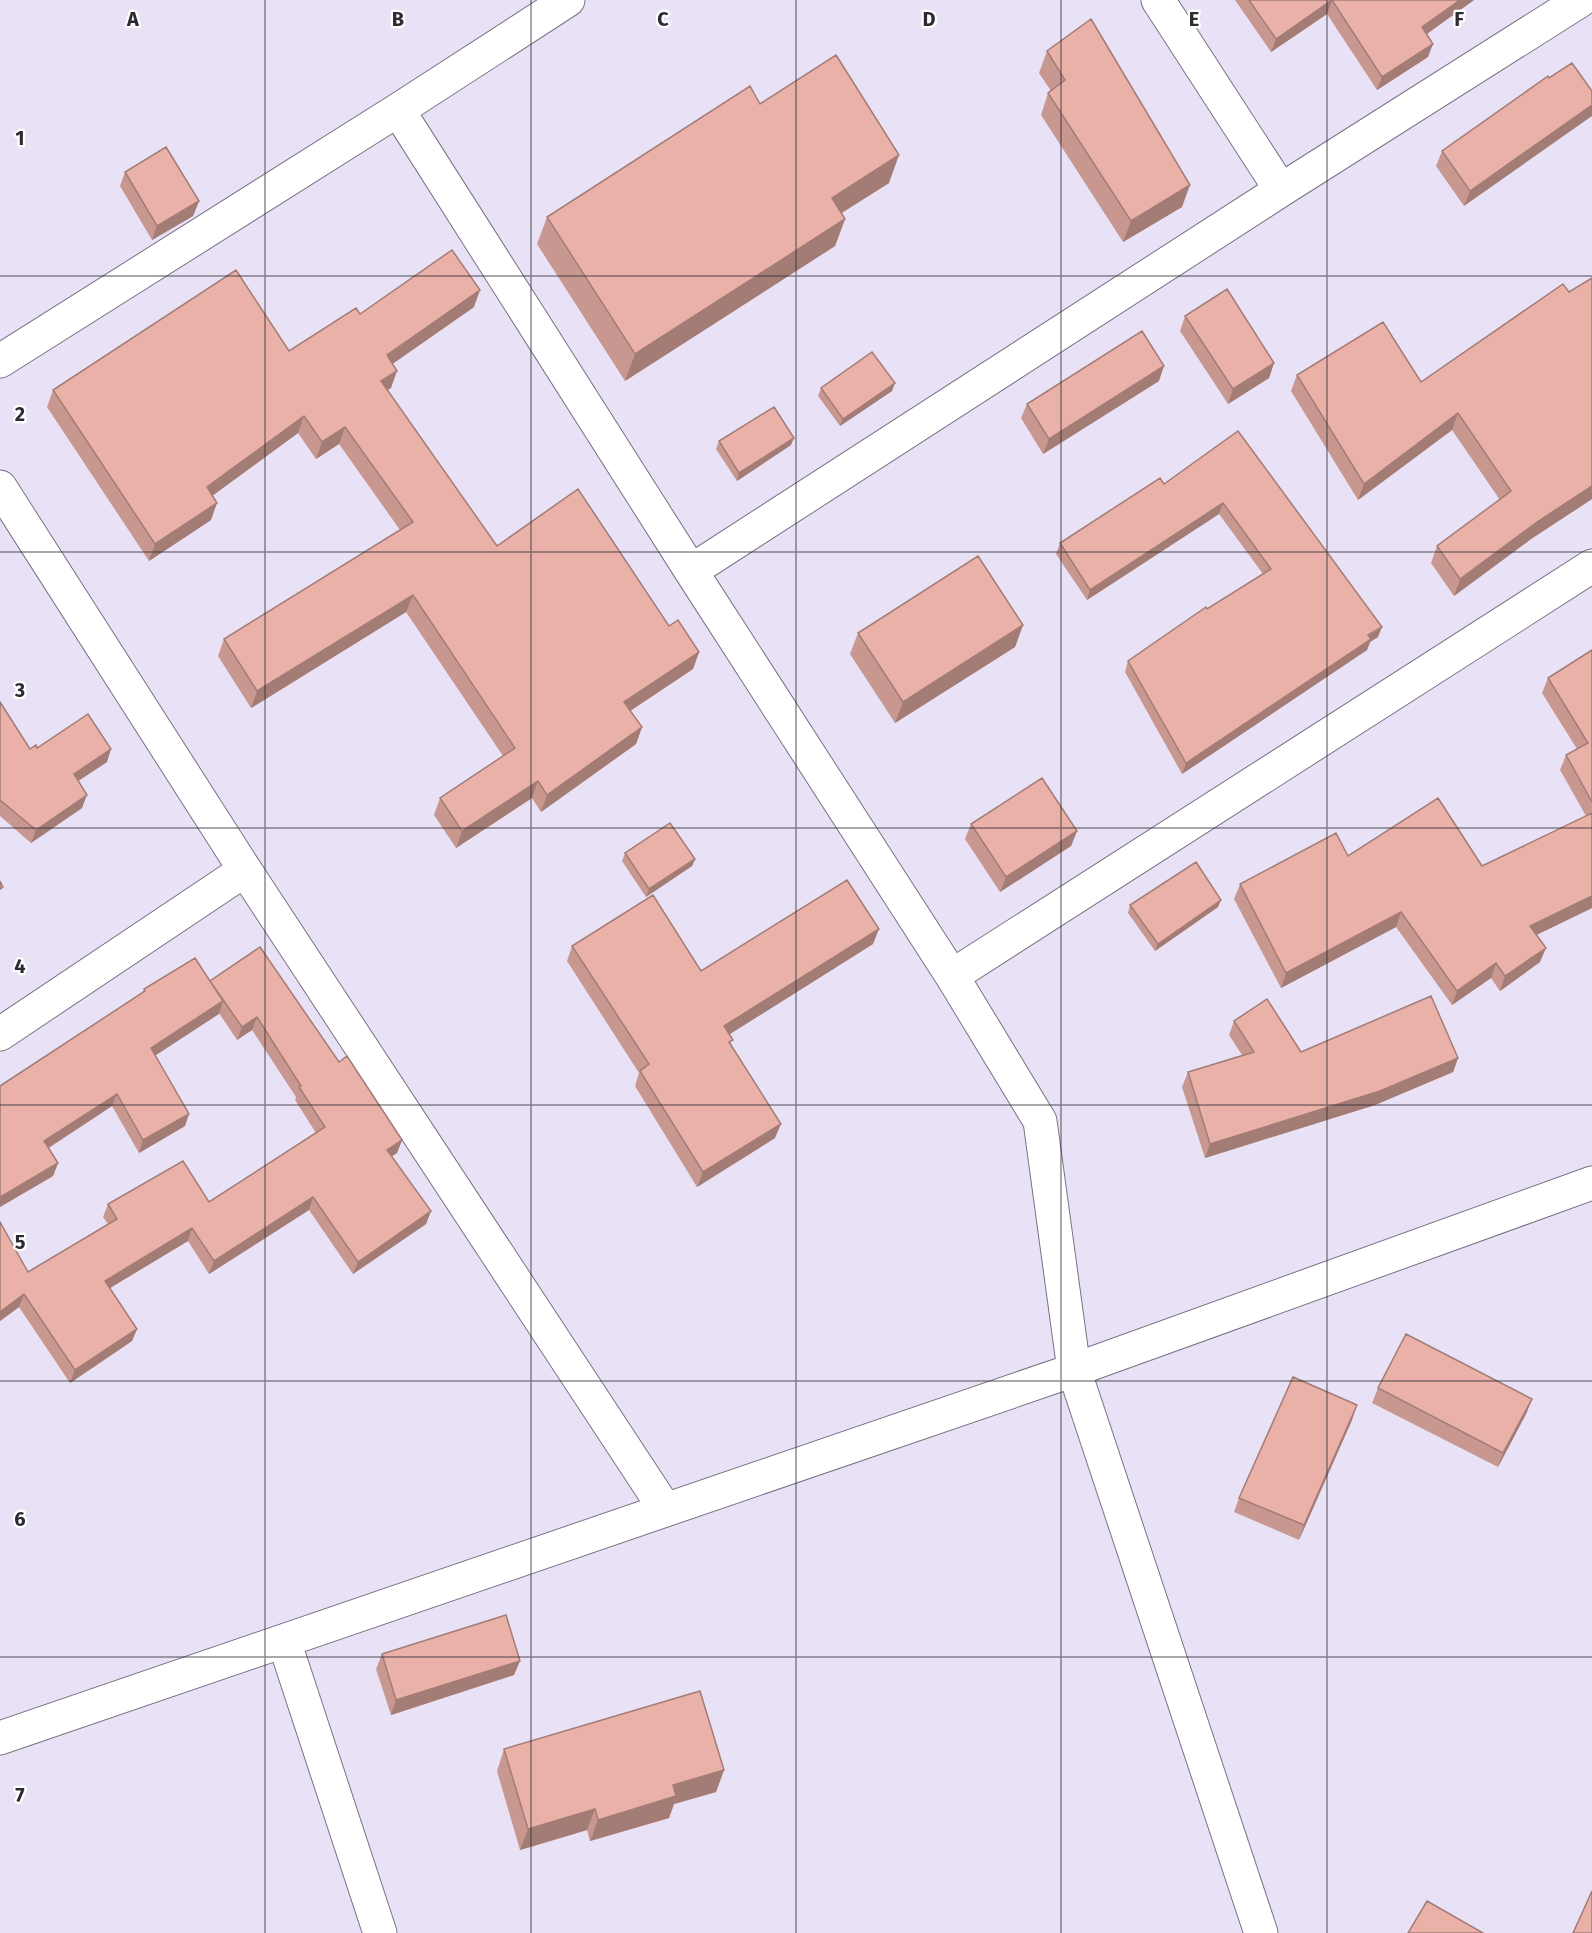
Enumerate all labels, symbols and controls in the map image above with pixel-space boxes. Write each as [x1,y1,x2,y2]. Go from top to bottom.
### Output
text: A [126,7,140,31]
text: B [392,7,404,31]
text: C [657,7,669,31]
text: D [922,7,936,31]
text: E [1189,7,1199,31]
text: F [1454,7,1464,31]
text: 1 [15,126,25,150]
text: 2 [15,402,25,426]
text: 3 [14,678,25,702]
text: 4 [14,954,26,978]
text: 5 [15,1230,26,1254]
text: 6 [14,1507,26,1531]
text: 7 [15,1783,25,1807]

